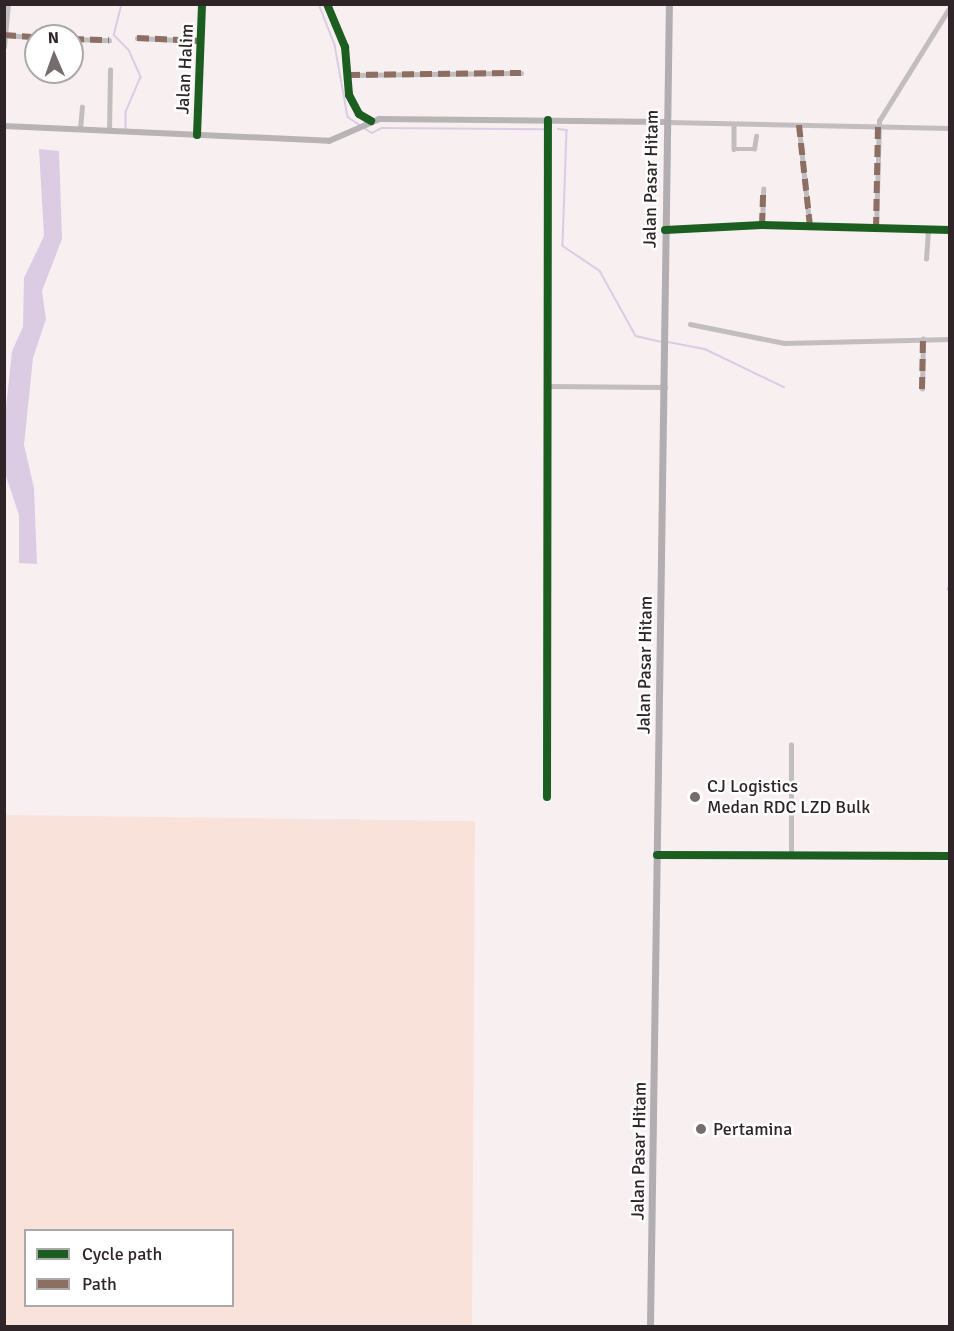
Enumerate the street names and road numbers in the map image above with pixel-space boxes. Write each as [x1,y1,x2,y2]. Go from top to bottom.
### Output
street label: Jalan Halim [172,23,198,115]
street label: Jalan Pasar Hitam [639,110,663,248]
street label: Jalan Pasar Hitam [633,596,657,734]
street label: Jalan Pasar Hitam [627,1082,651,1220]

